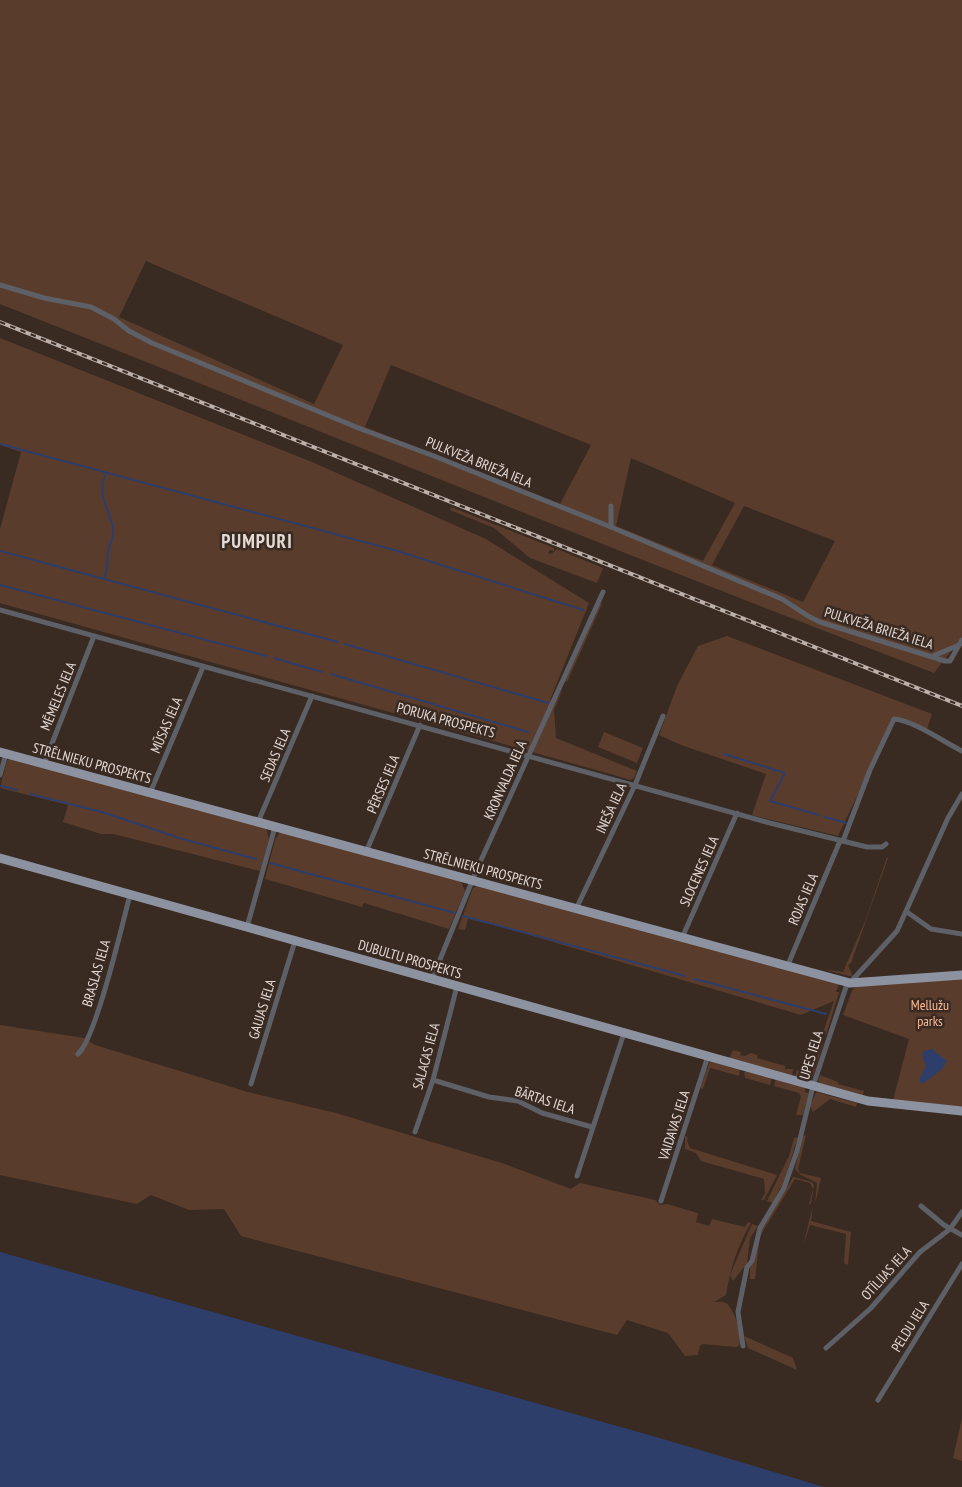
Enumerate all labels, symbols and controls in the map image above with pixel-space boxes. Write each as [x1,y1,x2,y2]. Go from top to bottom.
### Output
street label: PULKVEŽA BRIEŽA IELA [423,432,535,492]
district label: PUMPURI [221,529,293,553]
street label: PULKVEŽA BRIEŽA IELA [822,603,936,653]
street label: MĒMELES IELA [36,659,80,733]
street label: MŪSAS IELA [146,694,186,756]
street label: PORUKA PROSPEKTS [395,698,497,742]
street label: SEDAS IELA [256,725,294,784]
street label: KRONVALDA IELA [480,737,531,822]
street label: STRĒLNIEKU PROSPEKTS [31,739,153,788]
street label: PĒRSES IELA [363,752,403,816]
street label: INEŠA IELA [591,780,631,836]
street label: SLOCENES IELA [675,833,723,909]
street label: STRĒLNIEKU PROSPEKTS [422,845,544,894]
street label: ROJAS IELA [784,870,822,928]
street label: DUBULTU PROSPEKTS [356,936,464,982]
street label: BRASLAS IELA [78,937,114,1009]
street label: GAUJAS IELA [244,977,280,1041]
park label: Mellužu parks [911,996,949,1030]
street label: SALACAS IELA [408,1020,444,1091]
street label: UPES IELA [795,1028,827,1082]
street label: BĀRTAS IELA [513,1082,578,1118]
street label: VAIDAVAS IELA [654,1088,694,1163]
street label: OTĪLIJAS IELA [857,1242,915,1304]
street label: PELDU IELA [887,1297,933,1355]

